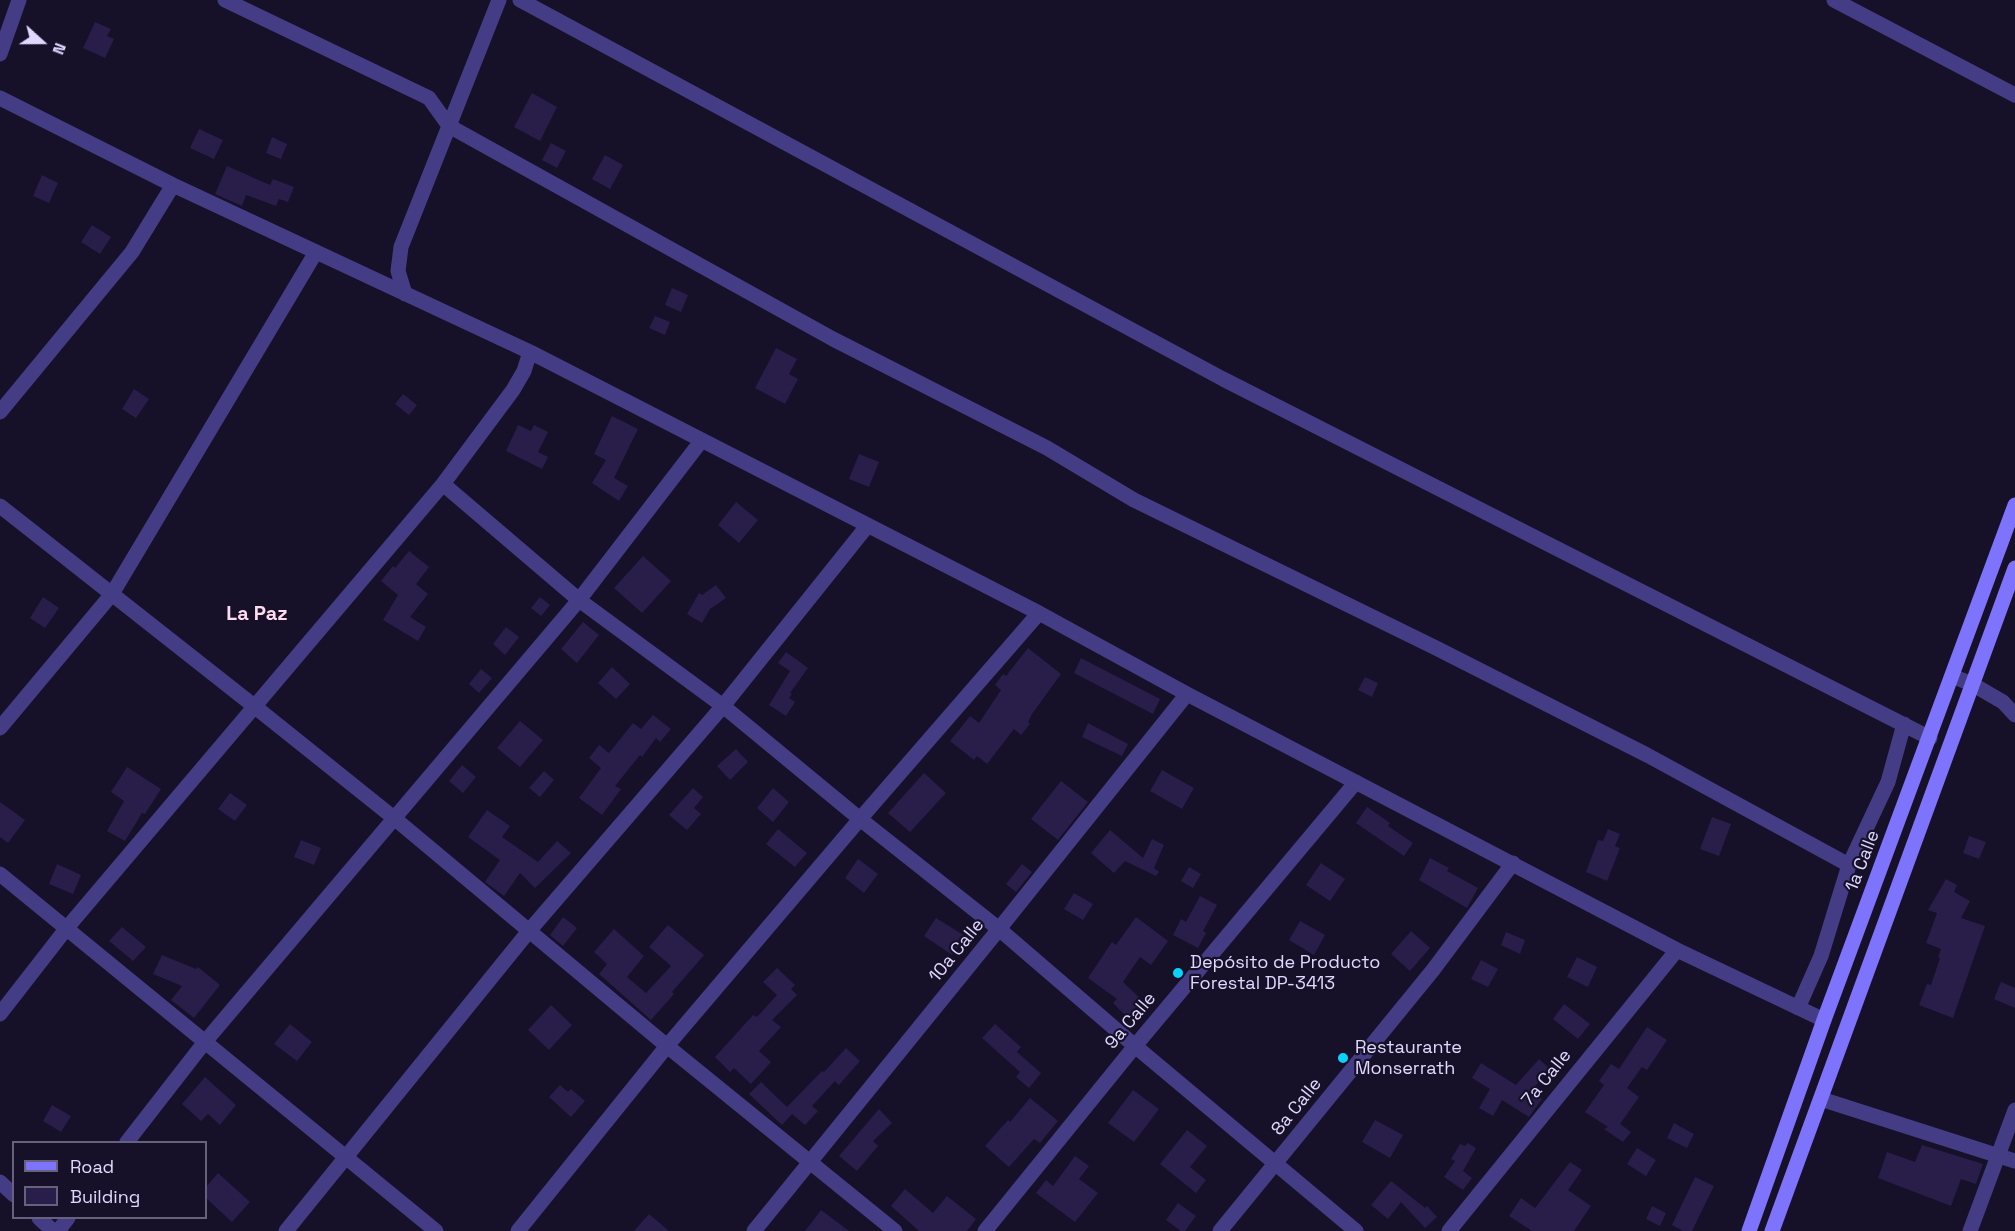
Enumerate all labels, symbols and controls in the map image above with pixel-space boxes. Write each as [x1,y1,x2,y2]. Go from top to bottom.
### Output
north arrow [12,12,72,72]
text: N [48,40,71,57]
district label: La Paz [226,603,288,627]
street label: 1a Calle [1841,827,1885,895]
street label: 10a Calle [925,915,989,987]
place label: Depósito de Producto Forestal DP-3413 [1190,952,1380,994]
marker: Depósito de Producto Forestal DP-3413 [1171,966,1185,980]
street label: 9a Calle [1101,988,1161,1054]
place label: Restaurante Monserrath [1355,1037,1462,1080]
street label: 7a Calle [1518,1045,1576,1111]
marker: Restaurante Monserrath [1336,1051,1350,1065]
street label: 8a Calle [1267,1074,1327,1140]
legend [12,1141,207,1219]
text: Road [70,1155,114,1178]
text: Building [70,1185,140,1208]

